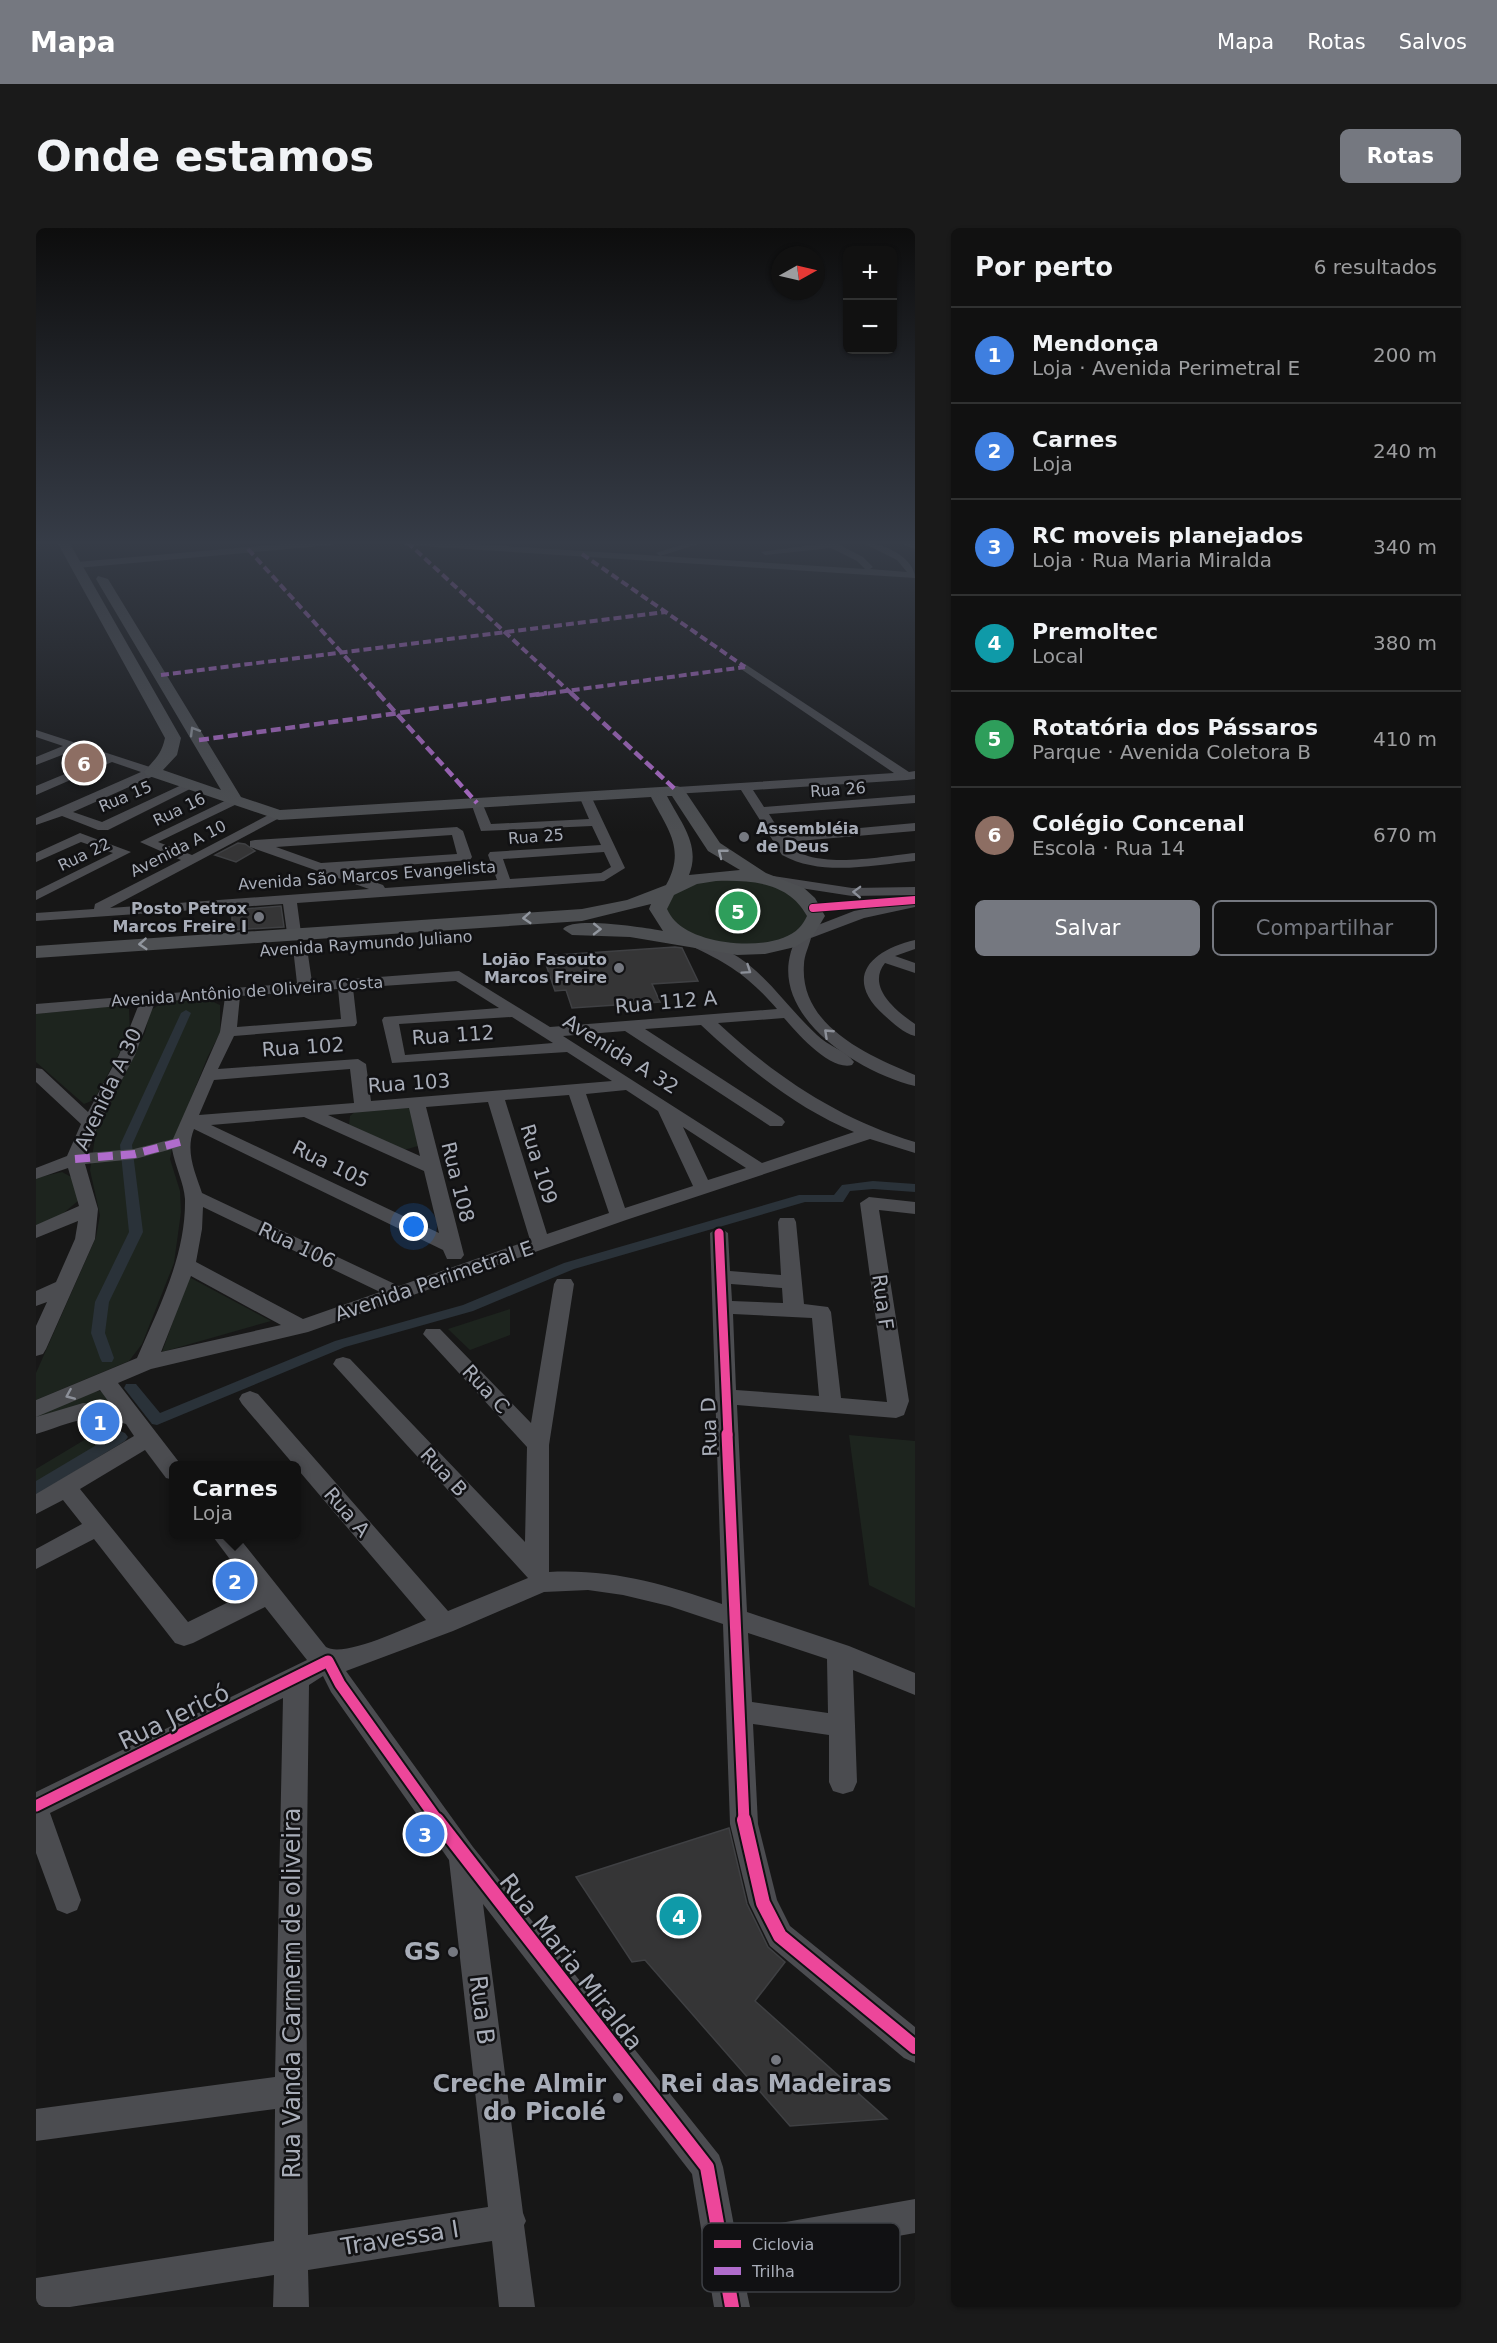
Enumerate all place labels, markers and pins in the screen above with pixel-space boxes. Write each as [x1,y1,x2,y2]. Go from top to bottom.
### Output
pin: 6 [64,740,104,786]
place label: Assembléia de Deus [756,819,859,856]
marker: Assembléia de Deus [737,830,751,844]
pin: 5 [718,888,758,934]
place label: Posto Petrox Marcos Freire I [112,899,248,936]
marker: Posto Petrox Marcos Freire I [252,910,266,924]
place label: Lojão Fasouto Marcos Freire [482,950,607,987]
marker: Lojão Fasouto Marcos Freire [612,961,626,975]
pin: 1 [80,1400,120,1444]
pin: 2 [216,1558,254,1604]
pin: 3 [406,1812,444,1856]
pin: 4 [660,1894,698,1938]
place label: GS [404,1938,441,1966]
marker: GS [446,1945,460,1959]
marker: Rei das Madeiras [769,2053,783,2067]
place label: Creche Almir do Picolé [432,2070,606,2126]
place label: Rei das Madeiras [660,2070,892,2098]
marker: Creche Almir do Picolé [611,2091,625,2105]

